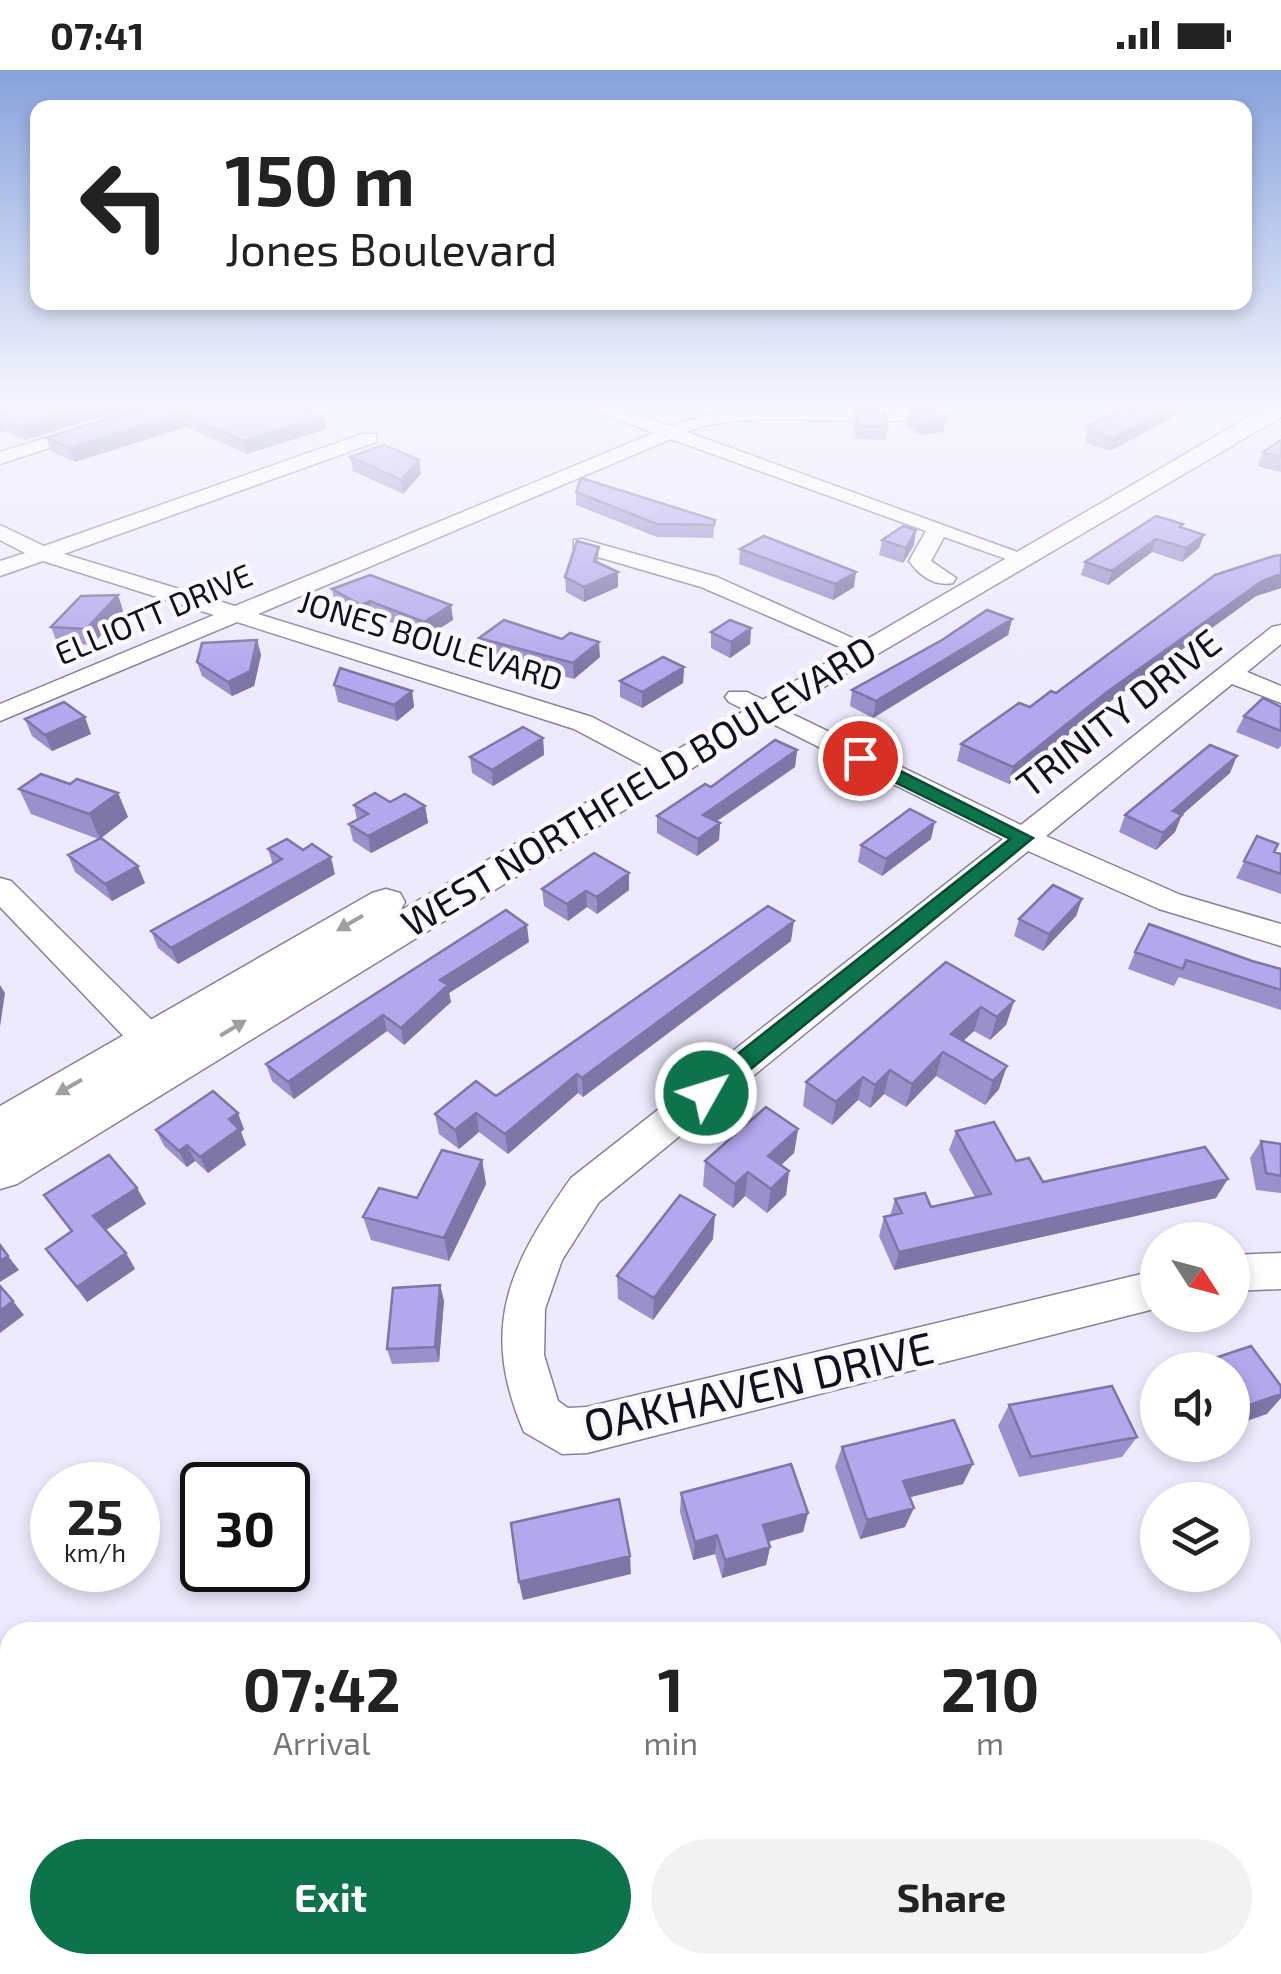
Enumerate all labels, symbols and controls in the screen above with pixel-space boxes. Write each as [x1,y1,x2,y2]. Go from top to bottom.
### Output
text: 07:41 [50,12,144,58]
text: 150 m [225,136,415,220]
icon: left [60,140,190,270]
text: Jones Boulevard [225,221,557,275]
street label: ELLIOTT DRIVE [49,554,257,672]
street label: JONES BOULEVARD [294,581,568,697]
street label: TRINITY DRIVE [1007,618,1229,806]
street label: WEST NORTHFIELD BOULEVARD [392,625,884,945]
pin [818,716,903,801]
icon: arrive [833,731,888,786]
one-way arrow [336,914,364,932]
one-way arrow [219,1020,247,1037]
position arrow [654,1041,758,1145]
one-way arrow [55,1078,83,1095]
north arrow [1140,1222,1250,1332]
map controls [1140,1222,1250,1592]
street label: OAKHAVEN DRIVE [578,1318,938,1452]
button: sound [1140,1352,1250,1462]
speed limit sign: 30 [180,1462,310,1592]
button: layers [1140,1482,1250,1592]
text: 25 [67,1485,123,1545]
text: km/h [64,1537,126,1567]
text: 07:42 [243,1652,401,1724]
text: 1 [658,1652,684,1724]
text: 210 [941,1652,1039,1724]
text: Arrival [273,1723,370,1761]
text: min [643,1723,698,1761]
text: m [976,1723,1004,1761]
button: Exit [30,1839,631,1954]
button: Share [651,1839,1252,1954]

